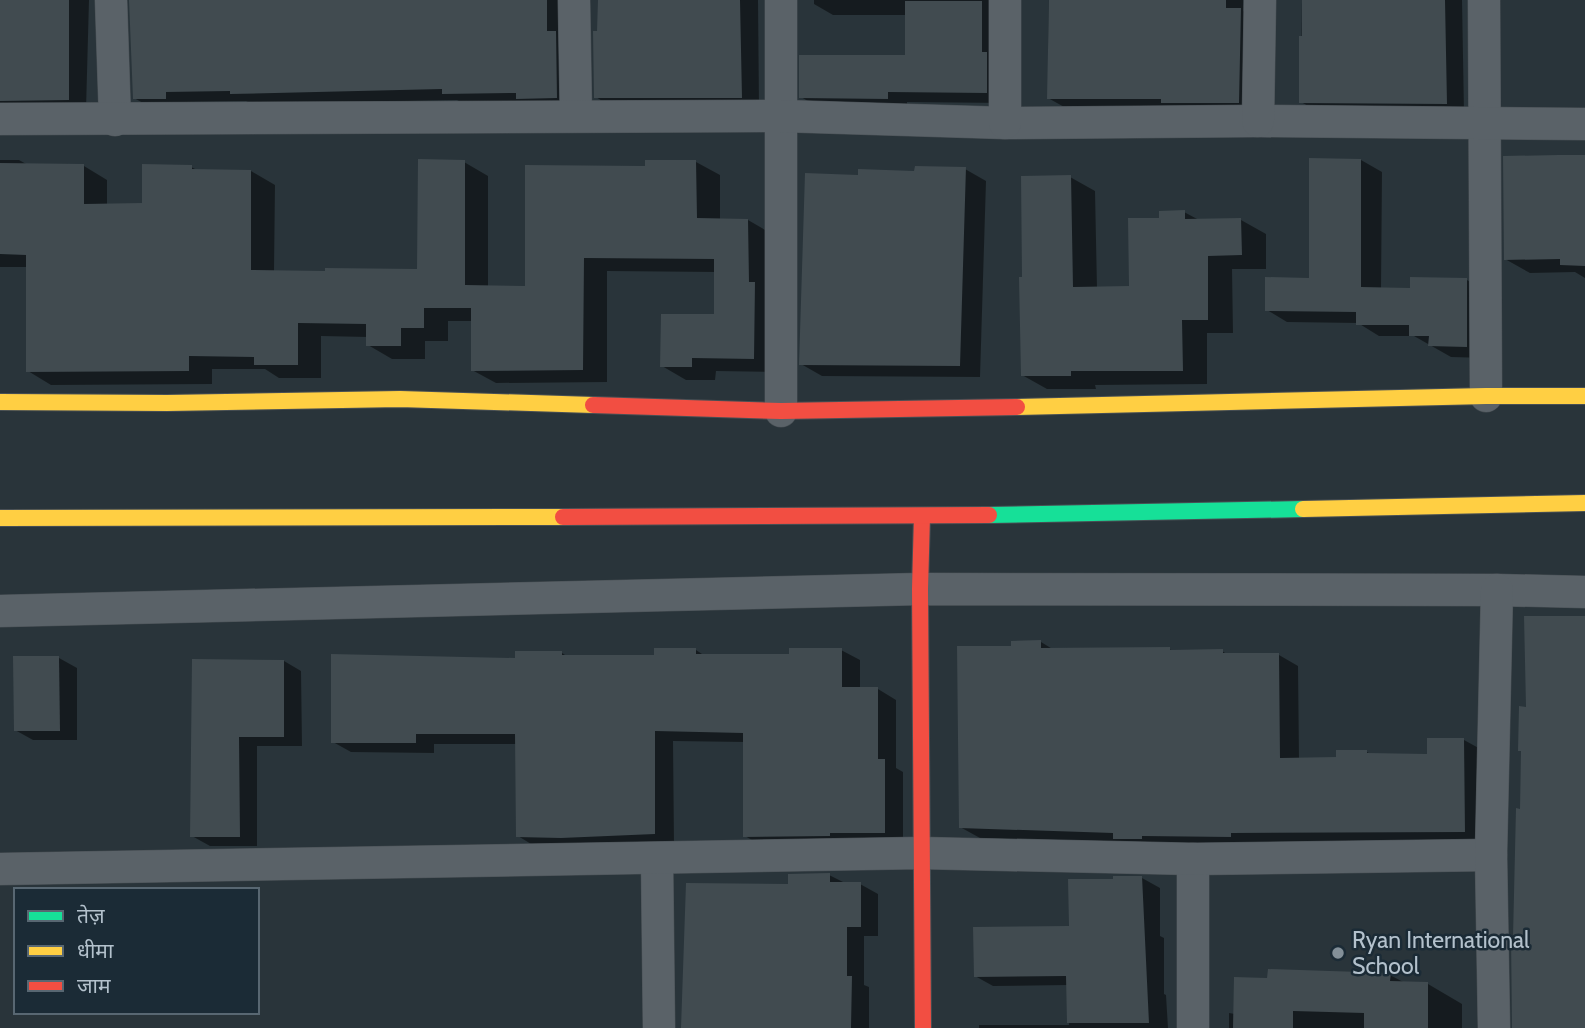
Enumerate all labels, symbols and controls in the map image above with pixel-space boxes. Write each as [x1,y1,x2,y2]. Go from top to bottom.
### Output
legend [14,888,259,1014]
text: तेज़ [77,903,105,928]
place label: Ryan International School [1352,926,1530,980]
text: धीमा [77,938,114,963]
marker: Ryan International School [1330,945,1346,961]
text: जाम [77,973,111,998]

